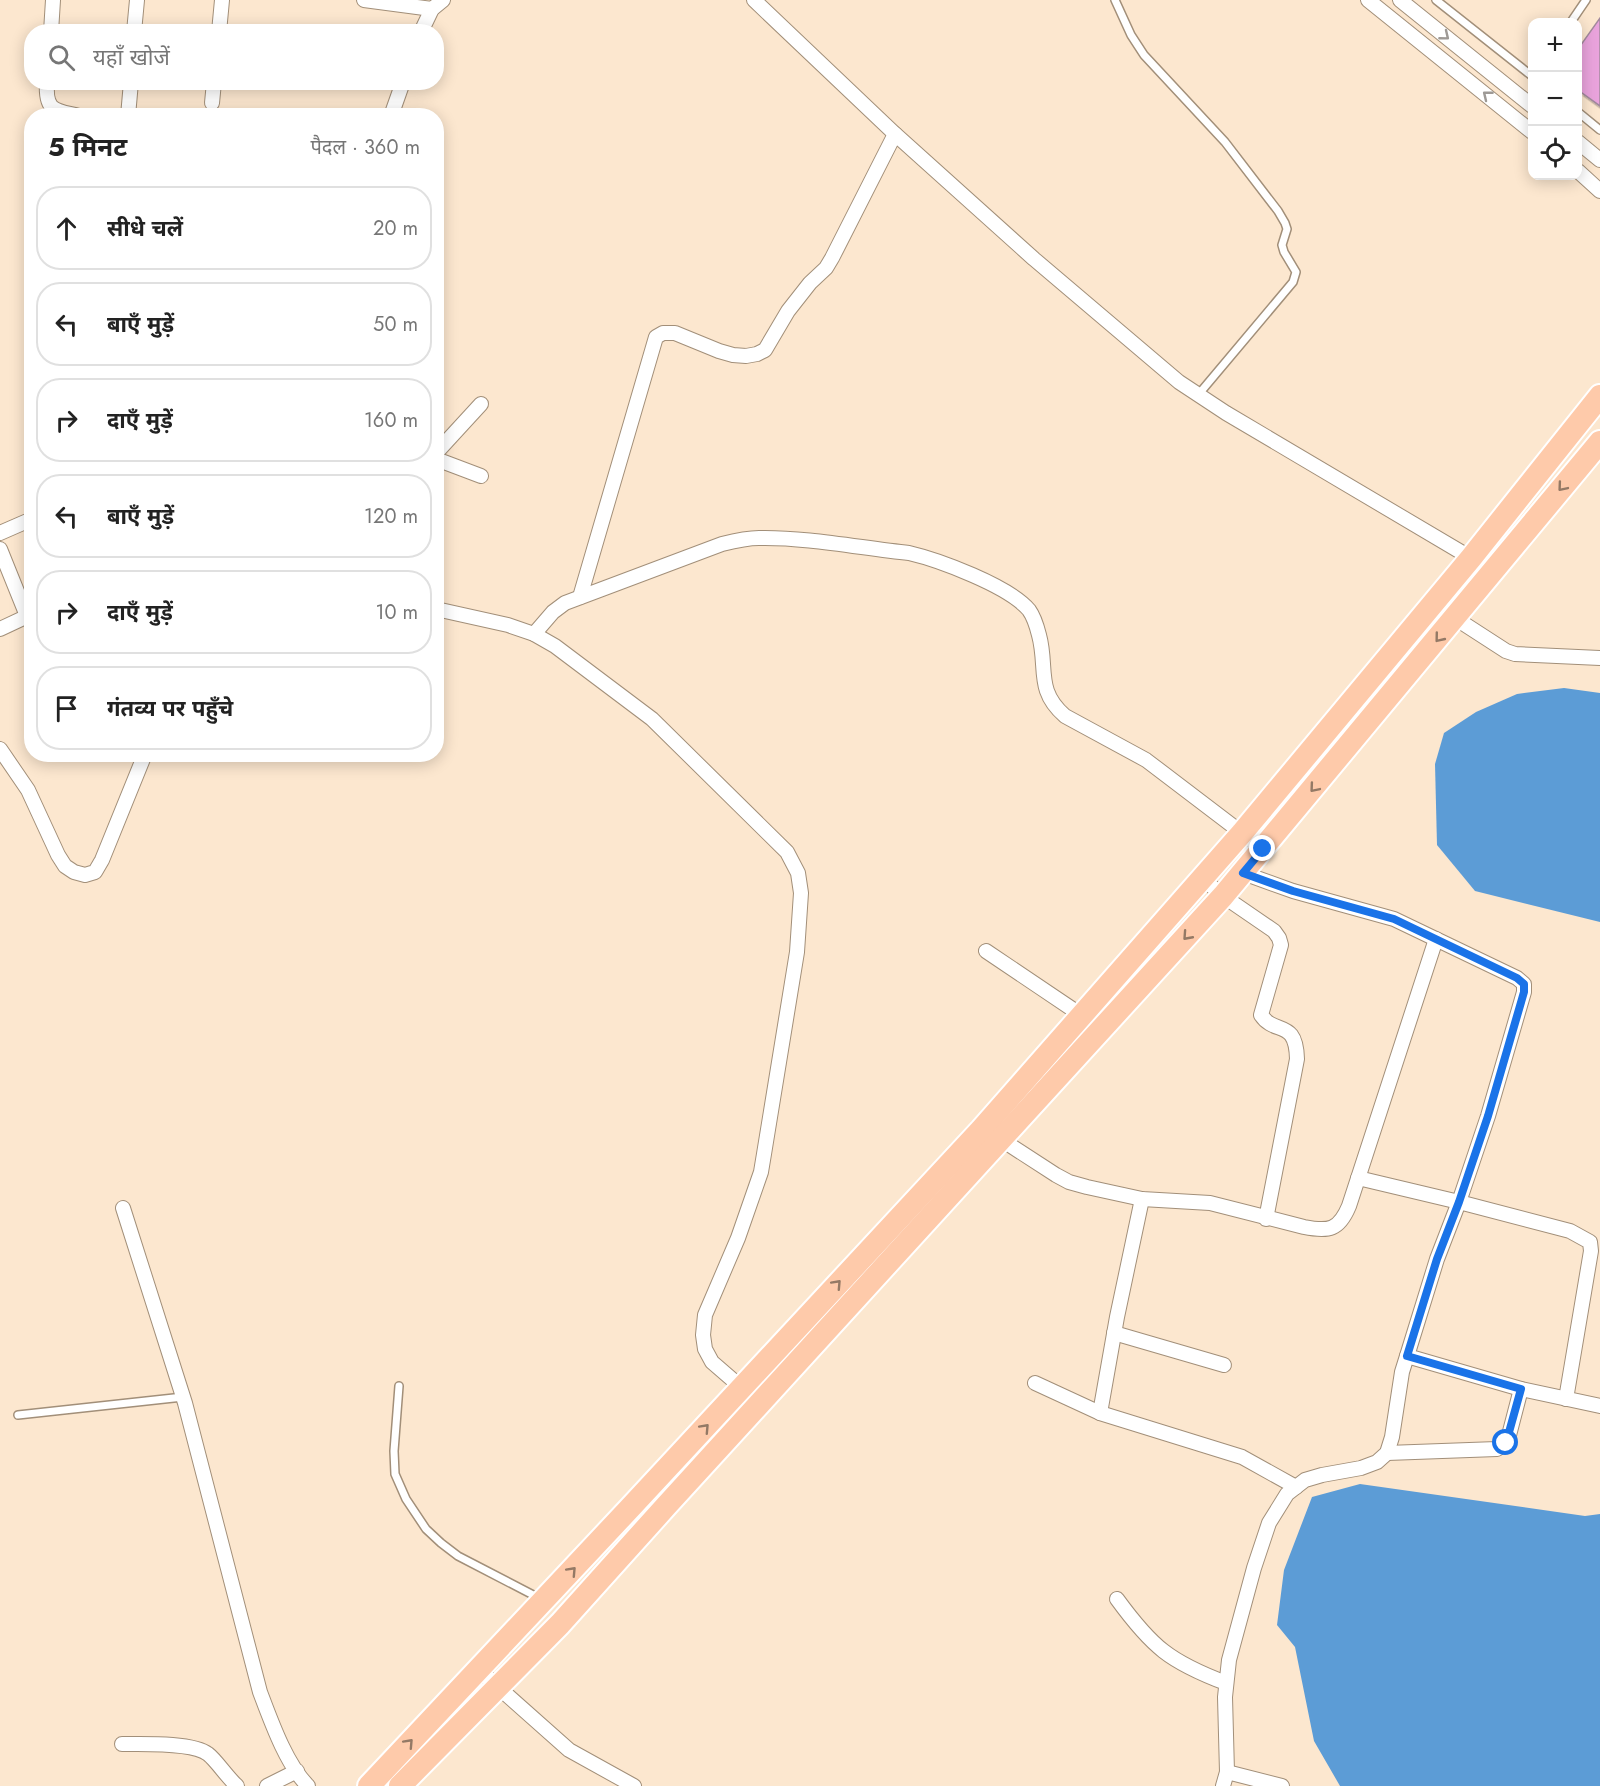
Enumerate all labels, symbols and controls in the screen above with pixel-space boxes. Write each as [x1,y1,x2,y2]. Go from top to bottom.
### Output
map controls [1528,18,1582,180]
button: + [1528,18,1582,72]
search box [24,24,444,90]
one-way arrow [1438,29,1449,40]
icon: search [45,41,78,74]
text: यहाँ खोजें [93,41,170,73]
button: − [1528,72,1582,126]
one-way arrow [1483,92,1494,103]
button: locate [1528,126,1582,180]
text: 5 मिनट [48,128,127,166]
text: पैदल · 360 m [310,133,420,162]
icon: ahead [50,212,83,245]
text: सीधे चलें [107,212,183,244]
text: 20 m [373,214,418,243]
icon: left [50,308,83,341]
text: बाएँ मुड़ें [107,308,174,340]
text: 50 m [373,310,418,339]
icon: right [50,404,83,437]
text: दाएँ मुड़ें [107,404,173,436]
text: 160 m [364,406,418,435]
one-way arrow [1559,480,1570,491]
icon: left [50,500,83,533]
text: बाएँ मुड़ें [107,500,174,532]
text: 120 m [364,502,418,531]
icon: right [50,596,83,629]
text: दाएँ मुड़ें [107,596,173,628]
text: 10 m [375,598,418,627]
one-way arrow [1435,631,1446,642]
icon: arrive [50,692,83,725]
text: गंतव्य पर पहुँचे [107,692,233,724]
one-way arrow [1310,781,1321,792]
route end [1249,835,1275,861]
one-way arrow [1183,929,1194,939]
one-way arrow [830,1281,841,1291]
one-way arrow [697,1424,708,1435]
route start [1492,1429,1518,1455]
one-way arrow [565,1567,576,1577]
one-way arrow [402,1739,413,1750]

